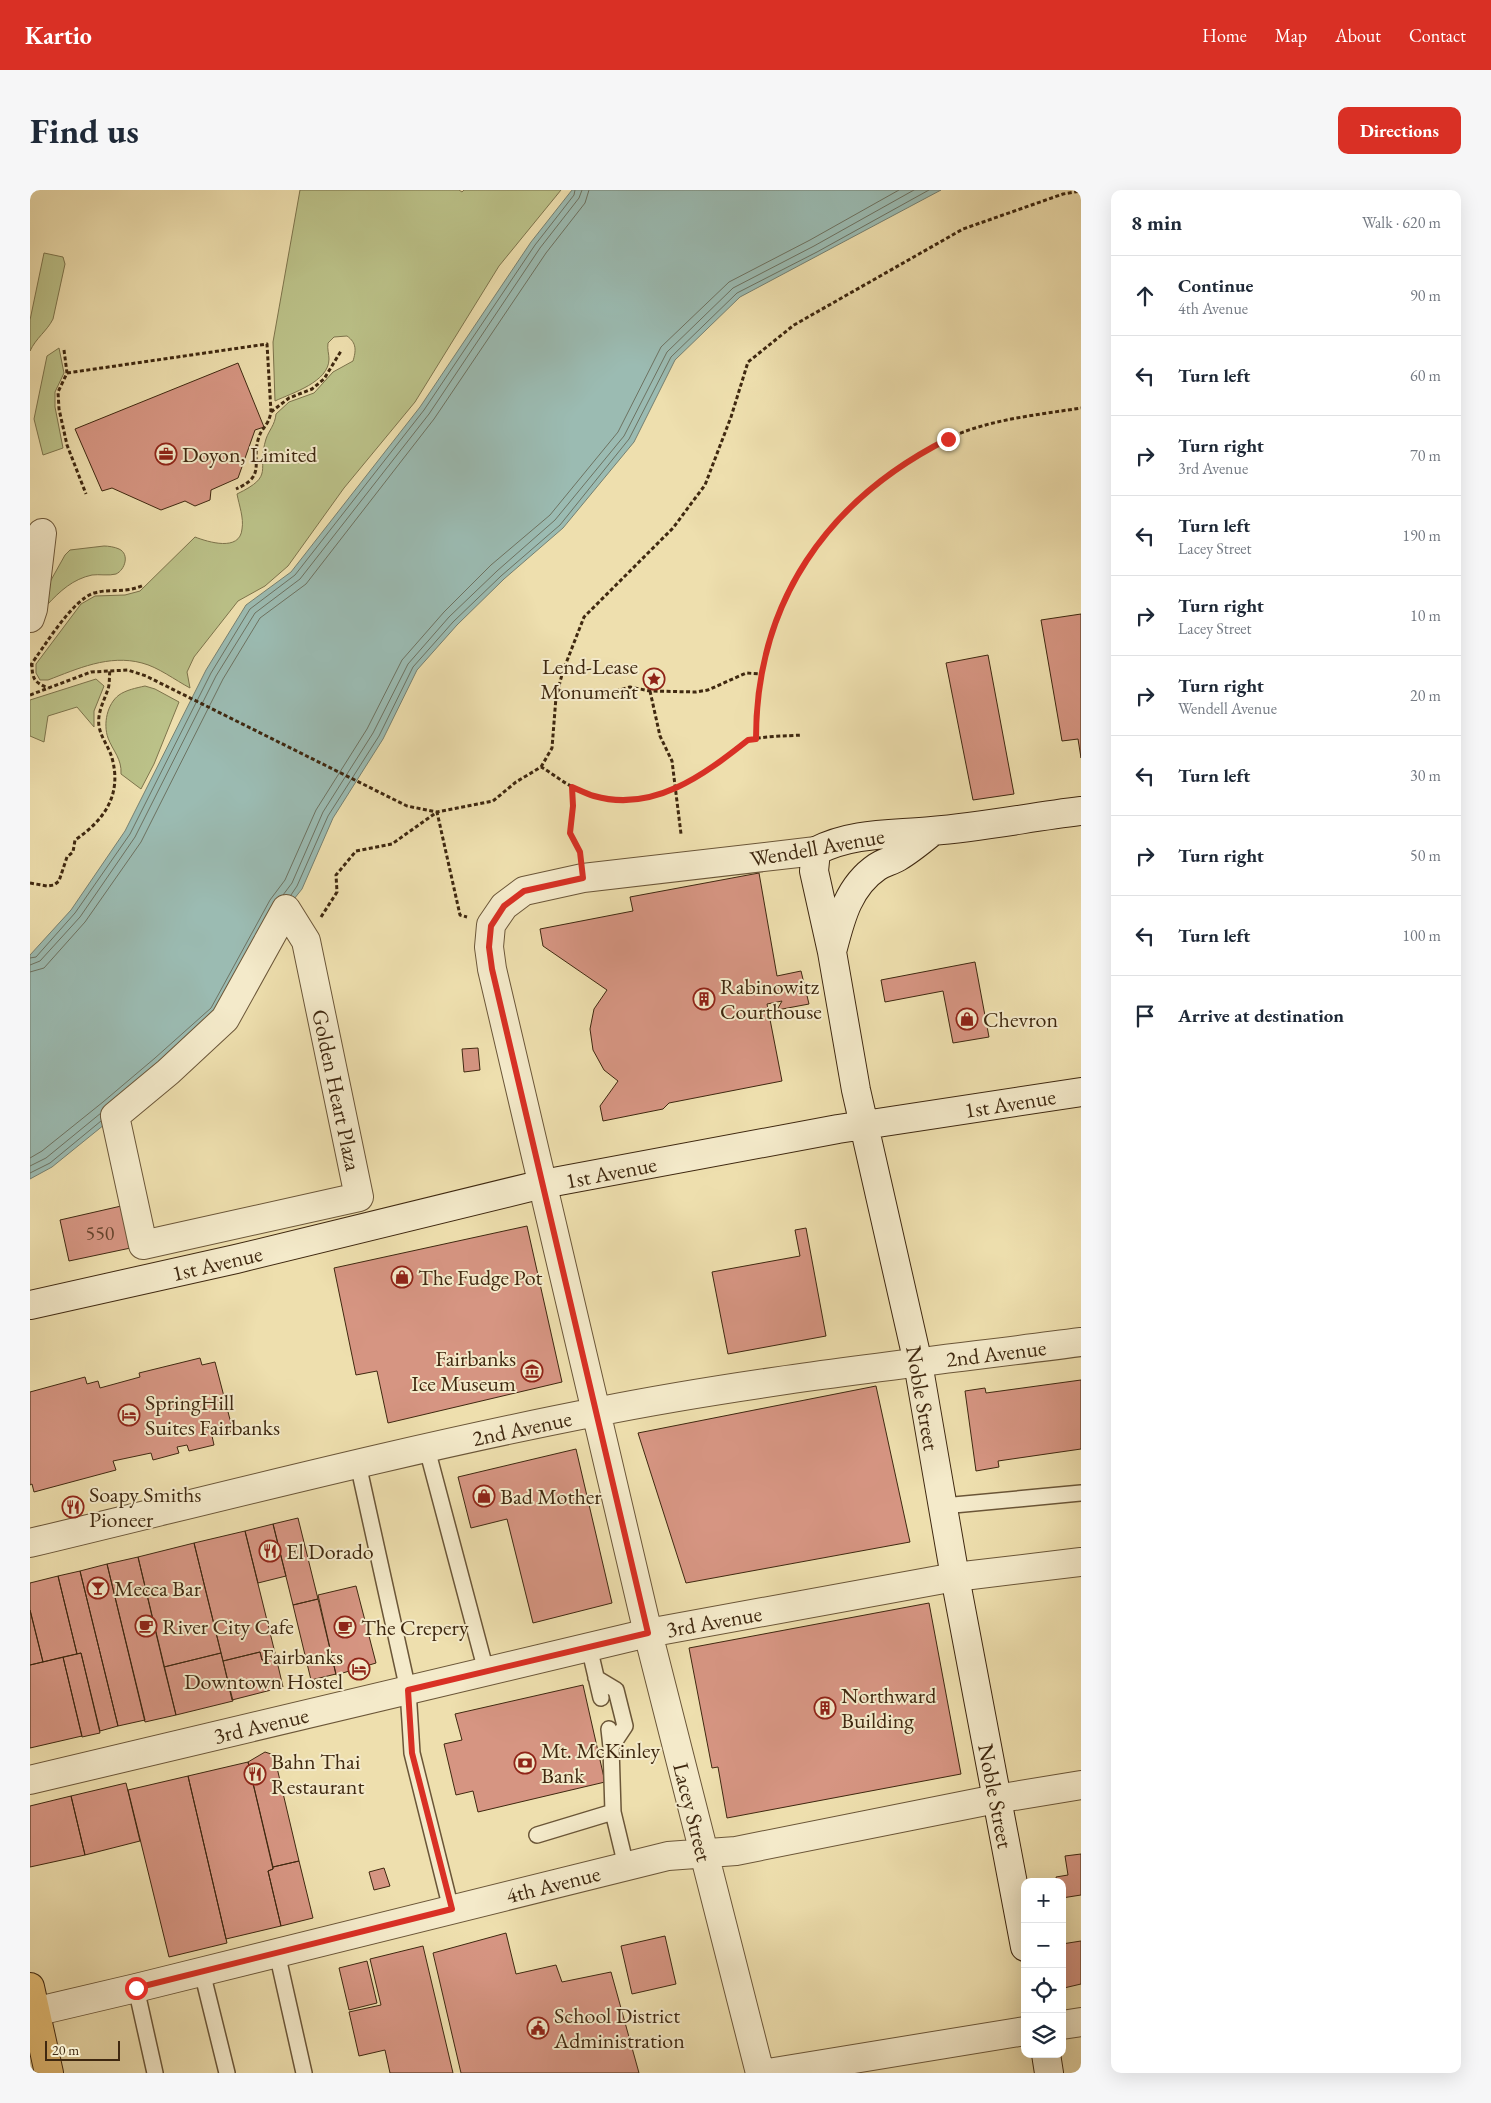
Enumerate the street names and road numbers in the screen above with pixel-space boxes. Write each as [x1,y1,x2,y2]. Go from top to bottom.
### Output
street label: Wendell Avenue [748,821,887,874]
street label: Golden Heart Plaza [305,1007,368,1174]
street label: 1st Avenue [962,1082,1058,1125]
street label: 1st Avenue [563,1149,659,1196]
street label: 1st Avenue [169,1239,266,1288]
street label: 2nd Avenue [944,1333,1048,1374]
street label: Noble Street [899,1343,946,1453]
street label: 2nd Avenue [470,1404,575,1453]
street label: 3rd Avenue [664,1599,765,1644]
street label: 3rd Avenue [211,1700,312,1750]
street label: Noble Street [971,1741,1020,1851]
street label: Lacey Street [666,1760,719,1865]
street label: 4th Avenue [503,1859,604,1910]

